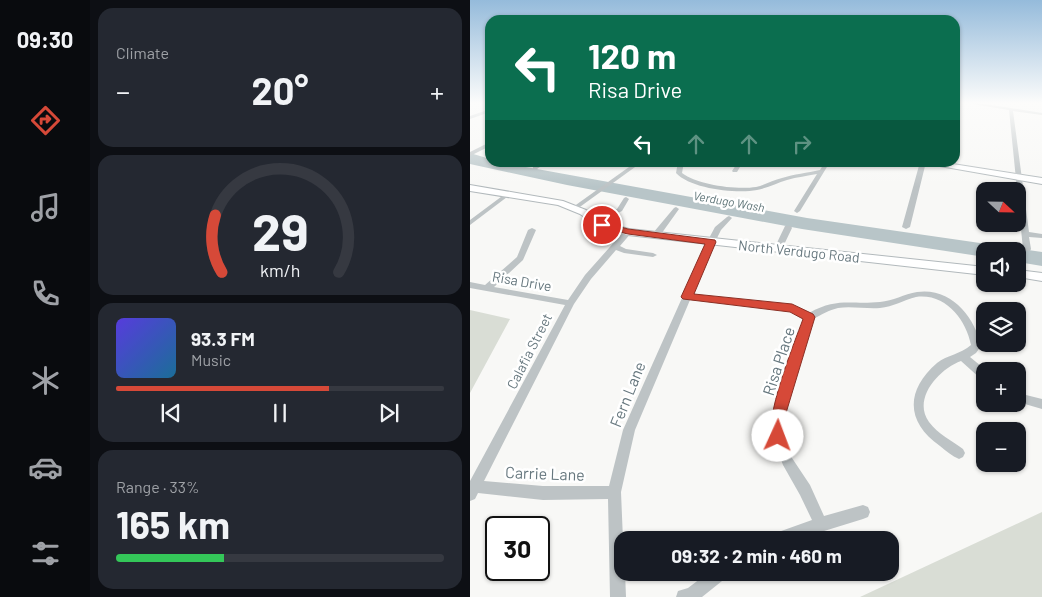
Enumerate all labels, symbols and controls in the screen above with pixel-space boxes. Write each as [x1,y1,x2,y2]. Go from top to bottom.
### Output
text: 09:30 [17,26,73,52]
text: 120 m [588,34,676,76]
icon: left [505,35,570,100]
text: Climate [116,43,169,62]
text: 20° [251,67,309,113]
text: − [116,74,130,108]
text: + [430,74,444,108]
text: Risa Drive [588,76,682,102]
icon: directions [28,103,63,138]
icon: left [629,130,657,158]
icon: ahead [682,130,710,158]
icon: ahead [735,130,763,158]
icon: right [788,130,816,158]
north arrow [976,182,1026,232]
map controls [976,182,1026,472]
water label: Verdugo Wash [692,188,766,214]
icon: music [28,190,63,225]
text: 29 [252,199,308,261]
pin [581,204,623,246]
icon: arrive [588,211,616,239]
street label: North Verdugo Road [737,236,861,266]
button: sound [976,242,1026,292]
text: km/h [260,259,300,281]
street label: Risa Drive [491,267,553,295]
icon: phone [28,276,63,311]
button: layers [976,302,1026,352]
street label: Calafia Street [503,310,555,392]
street label: Risa Place [758,324,798,398]
text: 93.3 FM [191,327,255,350]
text: Music [191,350,231,369]
street label: Fern Lane [605,358,649,430]
button: + [976,362,1026,412]
icon: climate [28,363,63,398]
icon: previous [157,399,185,427]
icon: pause [266,399,294,427]
icon: next [375,399,403,427]
position arrow [751,409,803,461]
button: − [976,422,1026,472]
icon: car [28,450,63,485]
street label: Carrie Lane [505,462,585,484]
text: Range · 33% [116,477,200,496]
text: 165 km [116,501,230,547]
speed limit sign: 30 [485,516,550,581]
icon: filters [28,536,63,571]
text: 09:32 · 2 min · 460 m [671,544,842,567]

